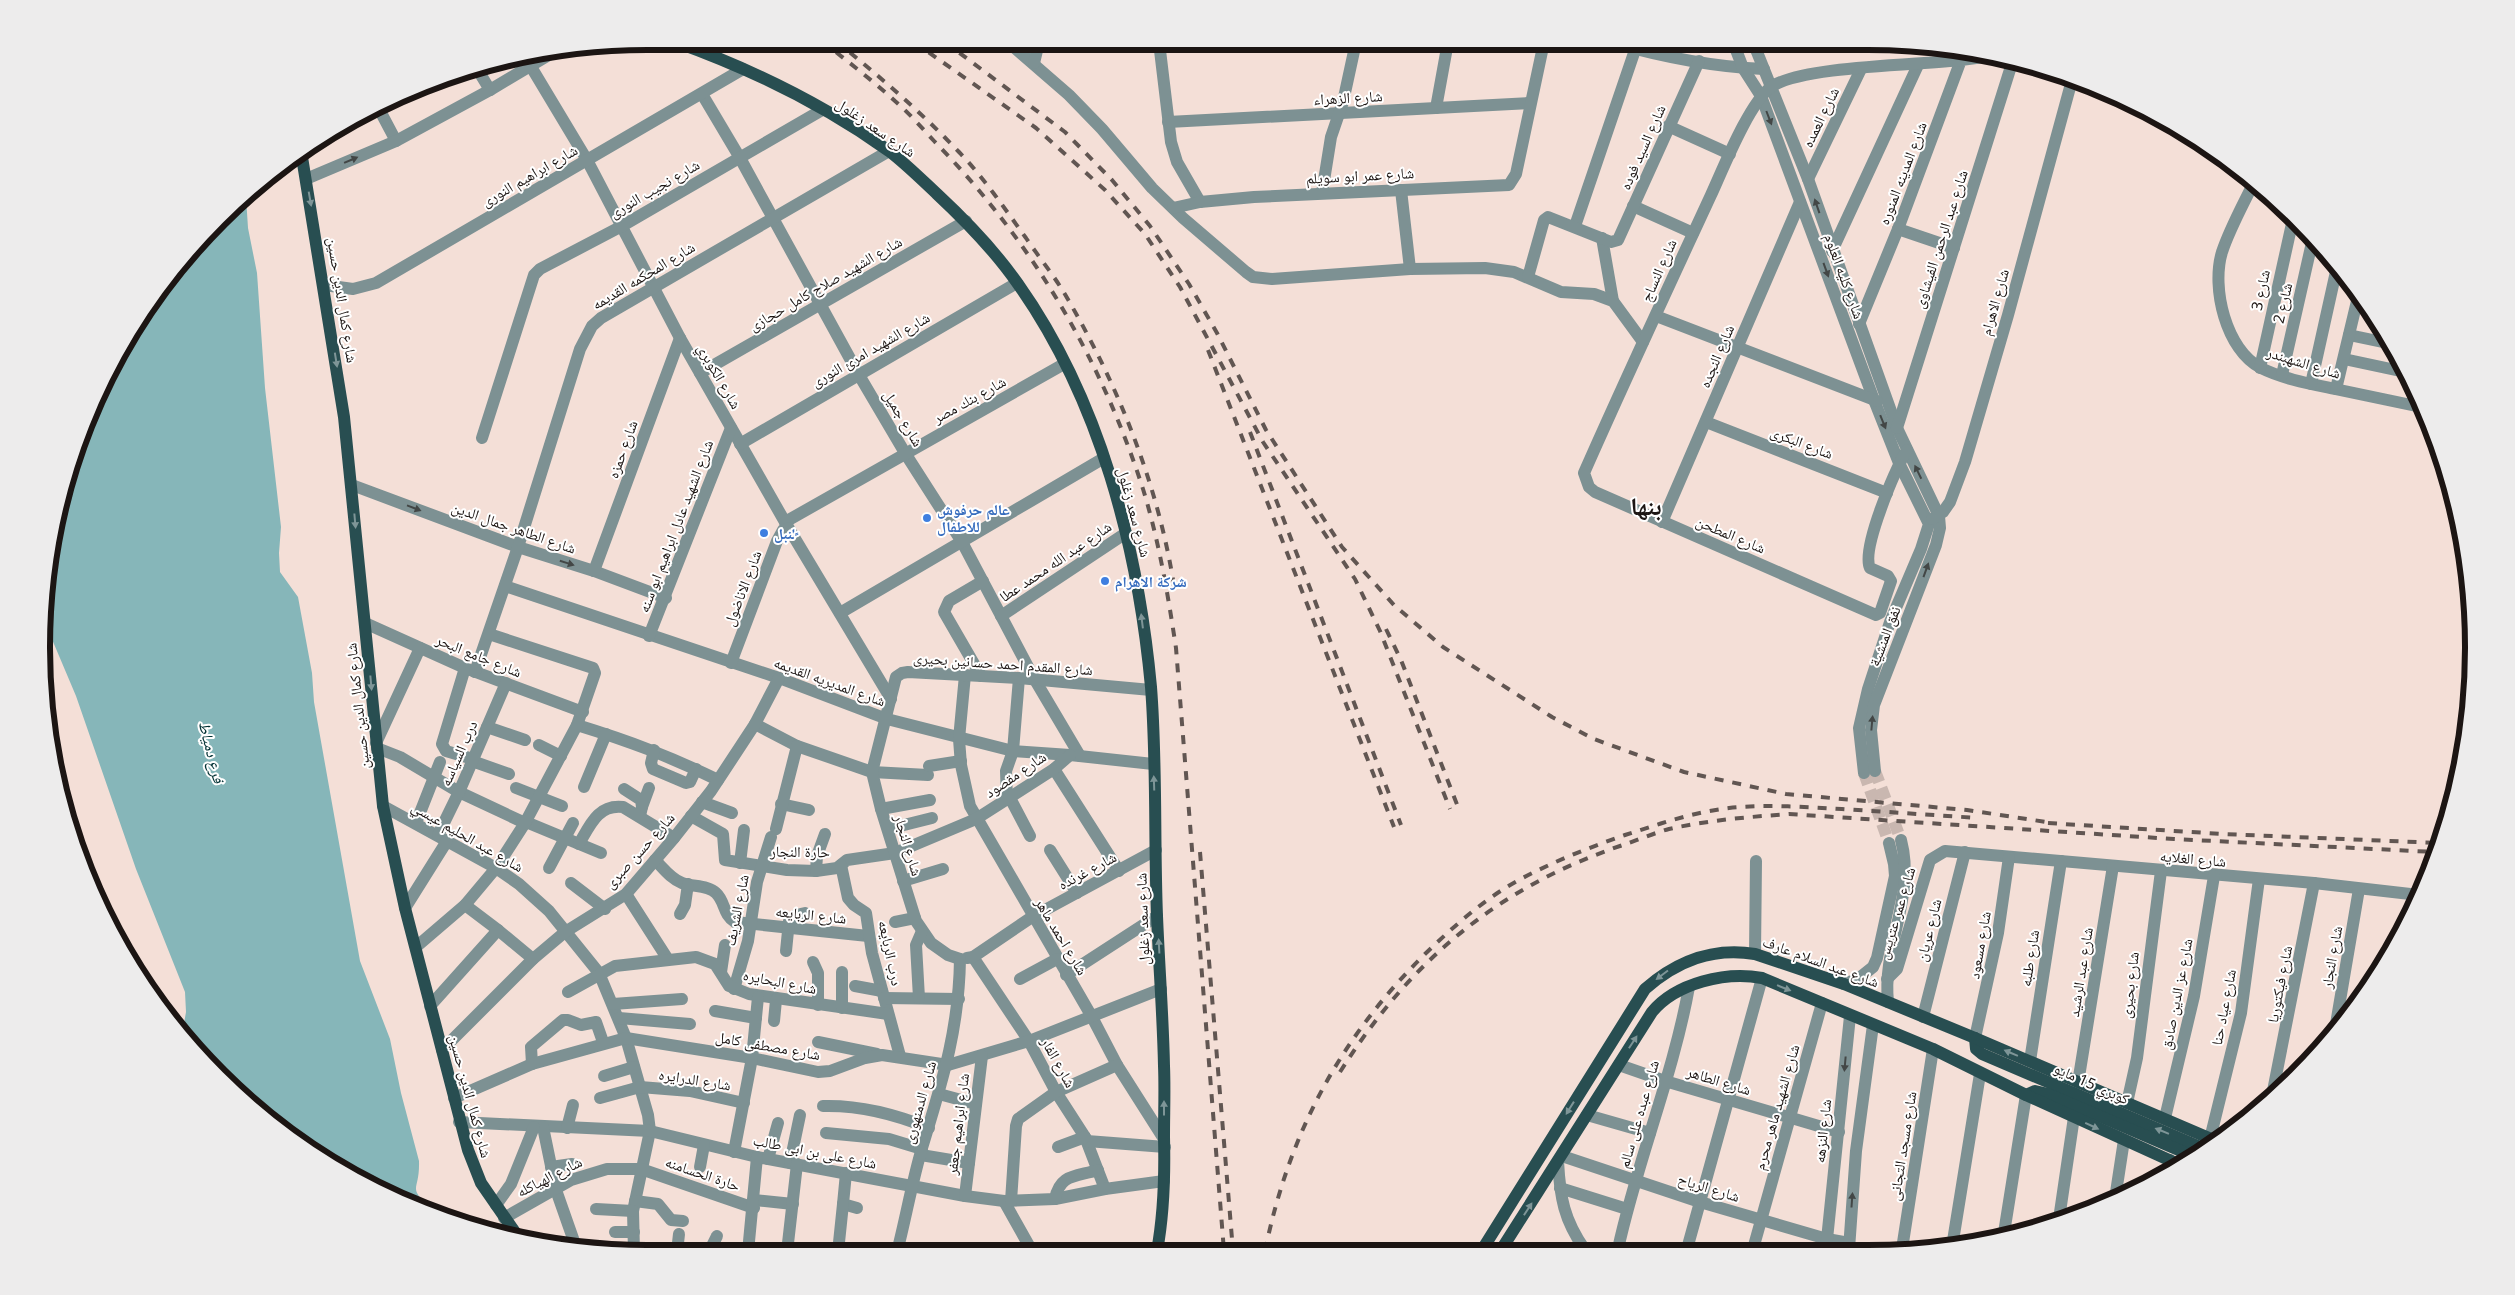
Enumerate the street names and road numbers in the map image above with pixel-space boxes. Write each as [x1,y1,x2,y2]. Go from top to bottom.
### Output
street label: شارع العمده [1797,83,1844,151]
street label: شارع الزهراء [1313,85,1383,110]
street label: شارع سعد زغلول [832,93,920,162]
street label: شارع السيد فوده [1614,101,1671,193]
street label: شارع المدينه المنوره [1873,118,1932,228]
street label: شارع ابراهيم النورى [477,139,581,211]
street label: شارع نجيب النورى [605,154,703,223]
street label: شارع عمر ابو سويلم [1305,162,1415,189]
street label: شارع عبد الرحمن الفيشاوى [1908,167,1973,311]
street label: شارع الشهيد صلاح كامل حجازى [745,231,906,336]
street label: شارع كليه العلوم [1819,231,1870,322]
street label: شارع النساج [1635,235,1682,305]
street label: شارع كمال الدين حسين [322,236,363,364]
street label: شارع المحكمه القديمه [588,236,699,315]
street label: شارع الاهرام [1975,266,2014,338]
street label: شارع 3 [2246,268,2275,312]
street label: شارع 2 [2268,281,2297,325]
street label: شارع الشهيد امرئ النورى [807,307,934,392]
street label: شارع النجده [1694,321,1739,391]
street label: شارع الكوبري [691,340,747,414]
street label: شارع الشهبندر [2263,341,2344,384]
street label: شارع بنك مصر [928,371,1010,429]
street label: شارع جميل [878,386,929,451]
street label: شارع حمزه [602,417,643,481]
street label: شارع البكرى [1767,421,1836,464]
street label: شارع الشهيد عادل ابراهيم ابو سنه [633,437,718,616]
street label: شارع سعد زغلول [1112,465,1157,560]
street label: شارع الطاهر جمال الدين [449,496,579,559]
street label: شارع المطحن [1693,510,1769,559]
street label: شارع عبد الله محمد عطا [995,516,1116,607]
street label: شارع الاناضول [718,547,767,629]
street label: نفق المنشية [1863,603,1906,669]
street label: شارع جامع البحر [432,628,525,682]
street label: شارع كمال الدين حسين [340,642,375,770]
street label: شارع المقدم احمد حسانين بحيرى [912,647,1094,680]
street label: شارع المديريه القديمه [771,652,889,711]
street label: درب السياسه [435,717,481,789]
street label: شارع مقصود [980,746,1050,803]
street label: شارع عبد الحليم عيسي [407,796,528,879]
street label: شارع حسن صبرى [599,808,679,893]
street label: شارع النجار [889,811,928,879]
street label: حارة النجار [769,840,831,862]
street label: شارع الغلايه [2159,845,2227,872]
street label: شارع غرنده [1054,846,1120,895]
street label: شارع عمر عتريس [1872,864,1921,962]
street label: شارع الشريف [719,872,754,948]
street label: شارع سعد زغلول [1130,872,1155,966]
street label: شارع احمد ماهر [1030,893,1093,979]
street label: شارع عريان [1911,897,1946,964]
street label: شارع الربايعه [774,900,848,929]
street label: شارع مسعود [1963,909,1996,981]
street label: درب الربايعه [874,918,908,988]
street label: شارع النجار [2315,924,2347,991]
street label: شارع عبد الرشيد [2063,926,2098,1018]
street label: شارع طلبه [2015,928,2044,988]
street label: شارع عبد السلام عارف [1760,931,1882,992]
street label: شارع عز الدين صادق [2155,936,2198,1052]
street label: شارع فيكتوريا [2262,944,2297,1024]
street label: شارع بحيرى [2115,950,2144,1020]
street label: شارع البحايره [741,964,819,999]
street label: شارع عياد حنا [2206,967,2241,1047]
street label: شارع مصطفى كامل [714,1026,822,1065]
street label: شارع كمال الدين حسين [444,1032,497,1160]
street label: شارع الفار [1036,1032,1081,1091]
street label: شارع الشهيد ماهر محرم [1749,1042,1804,1172]
street label: شارع عبده على سالم [1613,1057,1664,1171]
street label: كوبري 15 مايو [2050,1057,2133,1111]
street label: شارع الدمنهورى [898,1058,941,1146]
street label: شارع الطاهر [1683,1060,1754,1100]
street label: شارع الدرايره [657,1063,733,1096]
street label: شارع ابراهيم جعفر [941,1072,974,1177]
street label: شارع مسجد التجانى [1883,1090,1922,1202]
street label: شارع النزهه [1809,1098,1836,1164]
street label: شارع على بن ابى طالب [751,1129,879,1174]
street label: شارع الهياكله [513,1151,586,1202]
street label: حارة الحسامنه [663,1151,743,1195]
street label: شارع الرياح [1675,1168,1743,1207]

